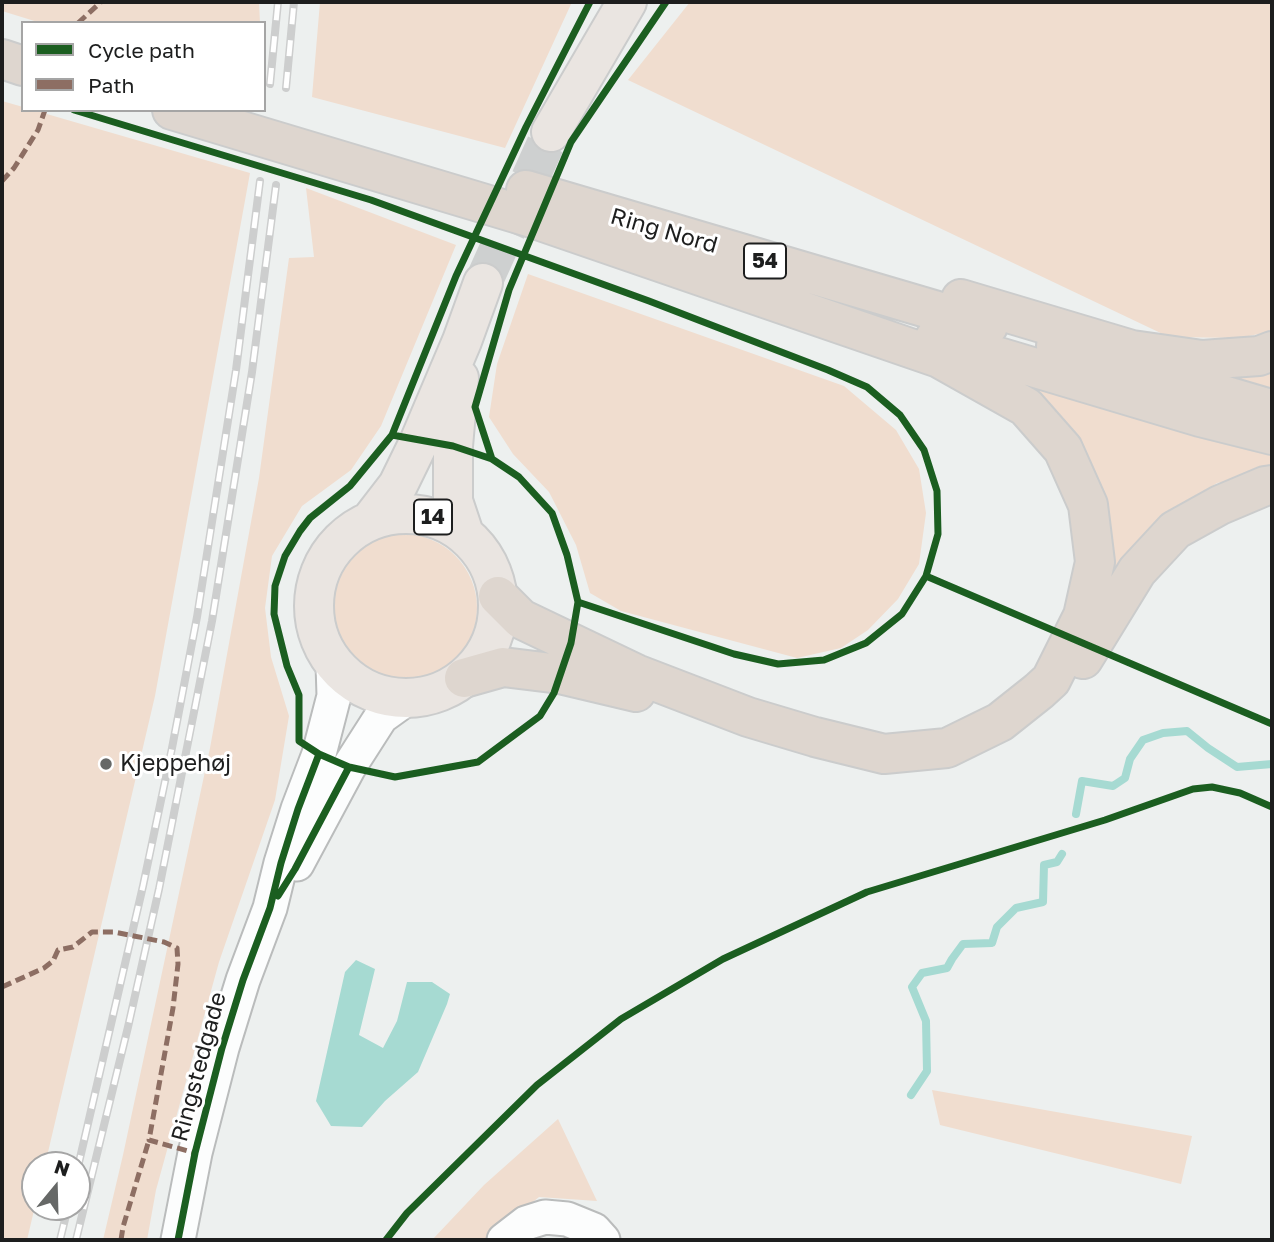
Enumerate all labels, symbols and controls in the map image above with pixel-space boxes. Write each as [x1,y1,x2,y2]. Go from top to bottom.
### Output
legend [21,21,266,112]
text: Cycle path [88,37,195,63]
text: Path [88,72,135,98]
street label: Ring Nord [607,203,721,259]
road number: 54 [744,244,786,278]
road number: 14 [414,500,452,534]
place label: Kjeppehøj [120,750,231,778]
marker: Kjeppehøj [98,756,114,772]
street label: Ringstedgade [166,989,232,1145]
north arrow [21,1151,91,1221]
text: N [52,1154,73,1181]

